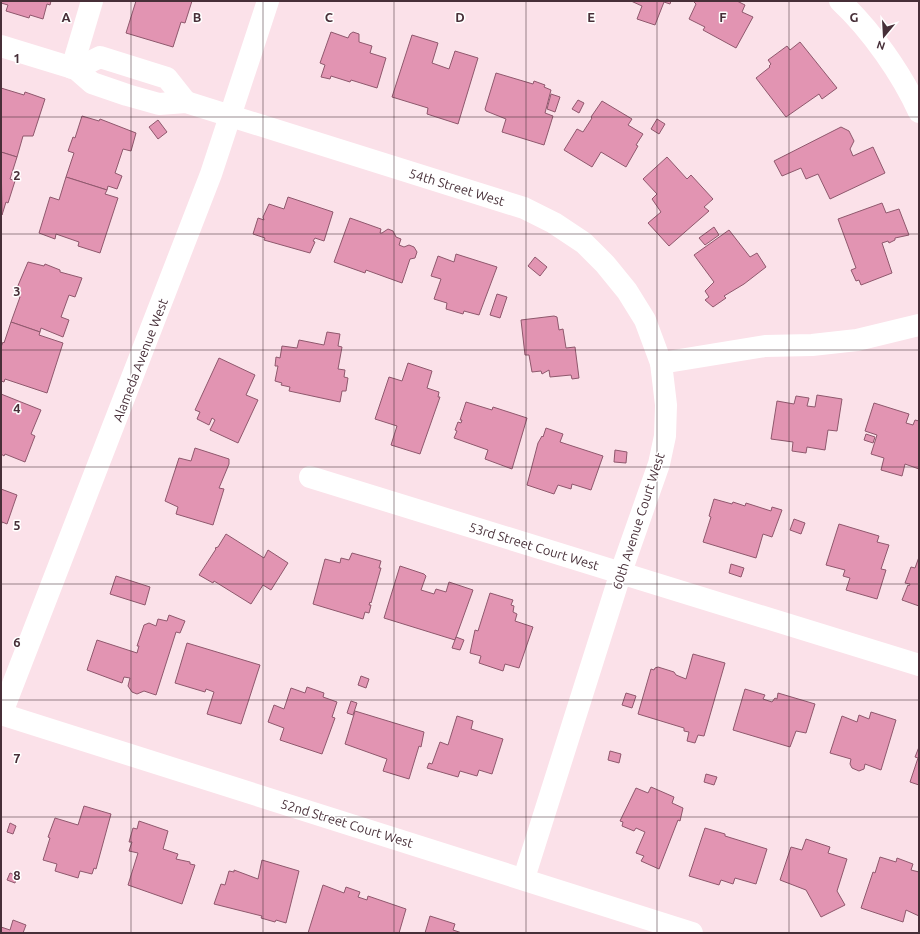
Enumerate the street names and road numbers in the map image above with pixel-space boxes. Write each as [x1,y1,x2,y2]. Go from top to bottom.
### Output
street label: 54th Street West [408,166,506,208]
street label: Alameda Avenue West [110,296,170,424]
street label: 60th Avenue Court West [609,451,667,591]
street label: 53rd Street Court West [467,520,601,572]
street label: 52nd Street Court West [279,796,415,850]

